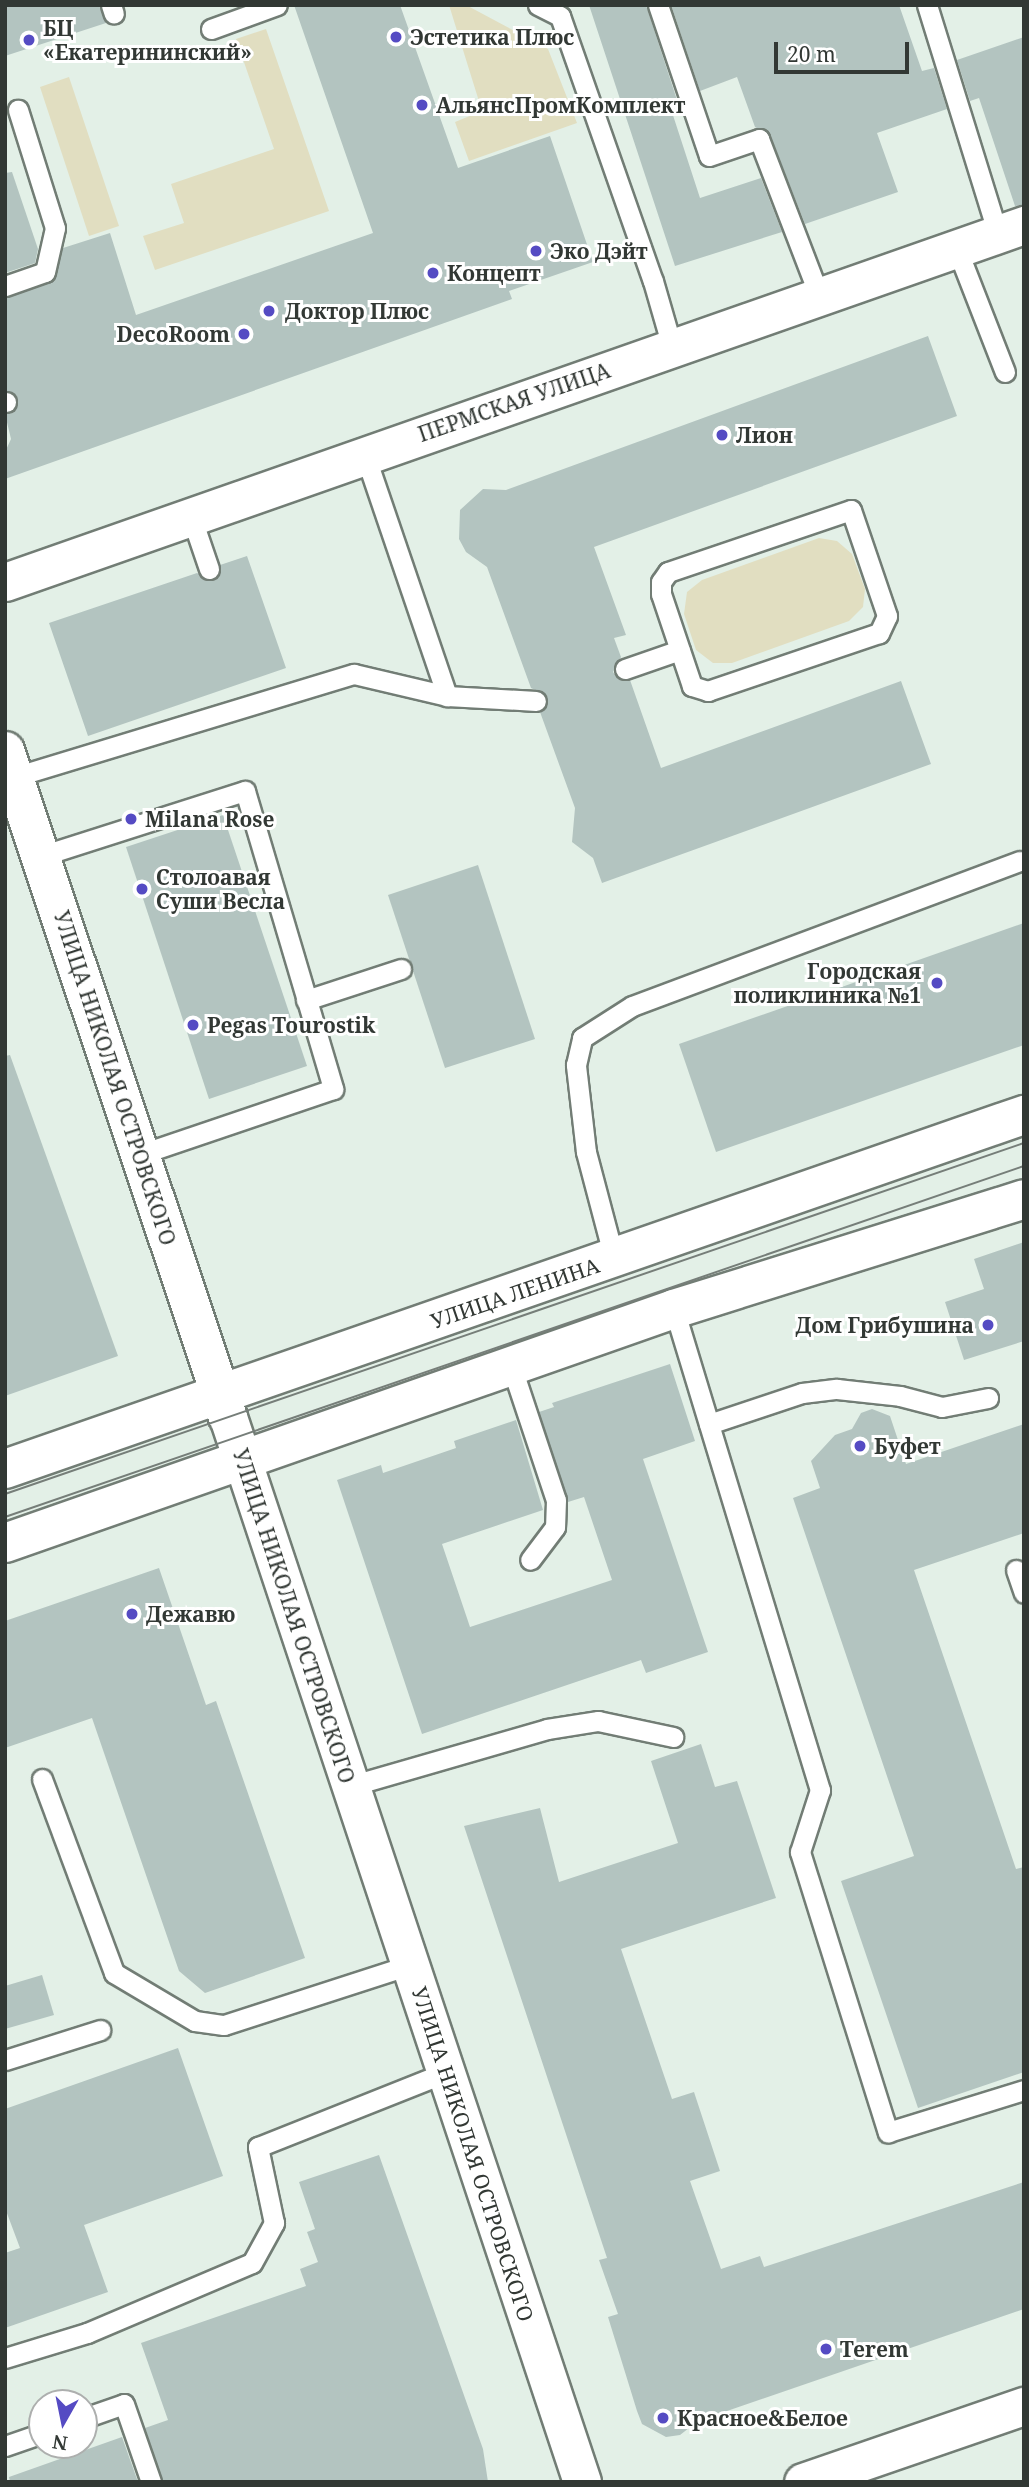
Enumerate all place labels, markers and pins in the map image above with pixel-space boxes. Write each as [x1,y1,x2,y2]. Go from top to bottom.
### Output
place label: БЦ «Екатерининский» [43,15,252,65]
place label: Эстетика Плюс [410,24,574,50]
marker: Эстетика Плюс [388,29,404,45]
marker: БЦ «Екатерининский» [21,32,37,48]
place label: АльянсПромКомплект [436,92,685,118]
marker: АльянсПромКомплект [414,97,430,113]
place label: Эко Дэйт [550,238,648,264]
marker: Эко Дэйт [528,243,544,259]
place label: Концепт [447,260,541,286]
marker: Концепт [425,265,441,281]
place label: Доктор Плюс [285,298,429,324]
marker: Доктор Плюс [259,301,279,321]
place label: DecoRoom [116,321,230,347]
marker: DecoRoom [236,326,252,342]
place label: Лион [736,422,793,448]
marker: Лион [714,427,730,443]
place label: Milana Rose [145,806,274,832]
marker: Milana Rose [123,811,139,827]
place label: Столоавая Суши Весла [156,864,285,914]
marker: Столоавая Суши Весла [134,881,150,897]
place label: Городская поликлиника №1 [734,958,921,1008]
marker: Городская поликлиника №1 [927,973,947,993]
place label: Pegas Tourostik [207,1012,375,1038]
marker: Pegas Tourostik [185,1017,201,1033]
place label: Дом Грибушина [796,1312,974,1338]
marker: Дом Грибушина [980,1317,996,1333]
place label: Буфет [874,1433,941,1459]
marker: Буфет [852,1438,868,1454]
place label: Дежавю [146,1601,235,1627]
marker: Дежавю [124,1606,140,1622]
place label: Terem [840,2336,909,2362]
marker: Terem [818,2341,834,2357]
place label: Красное&Белое [677,2405,848,2431]
marker: Красное&Белое [655,2410,671,2426]

